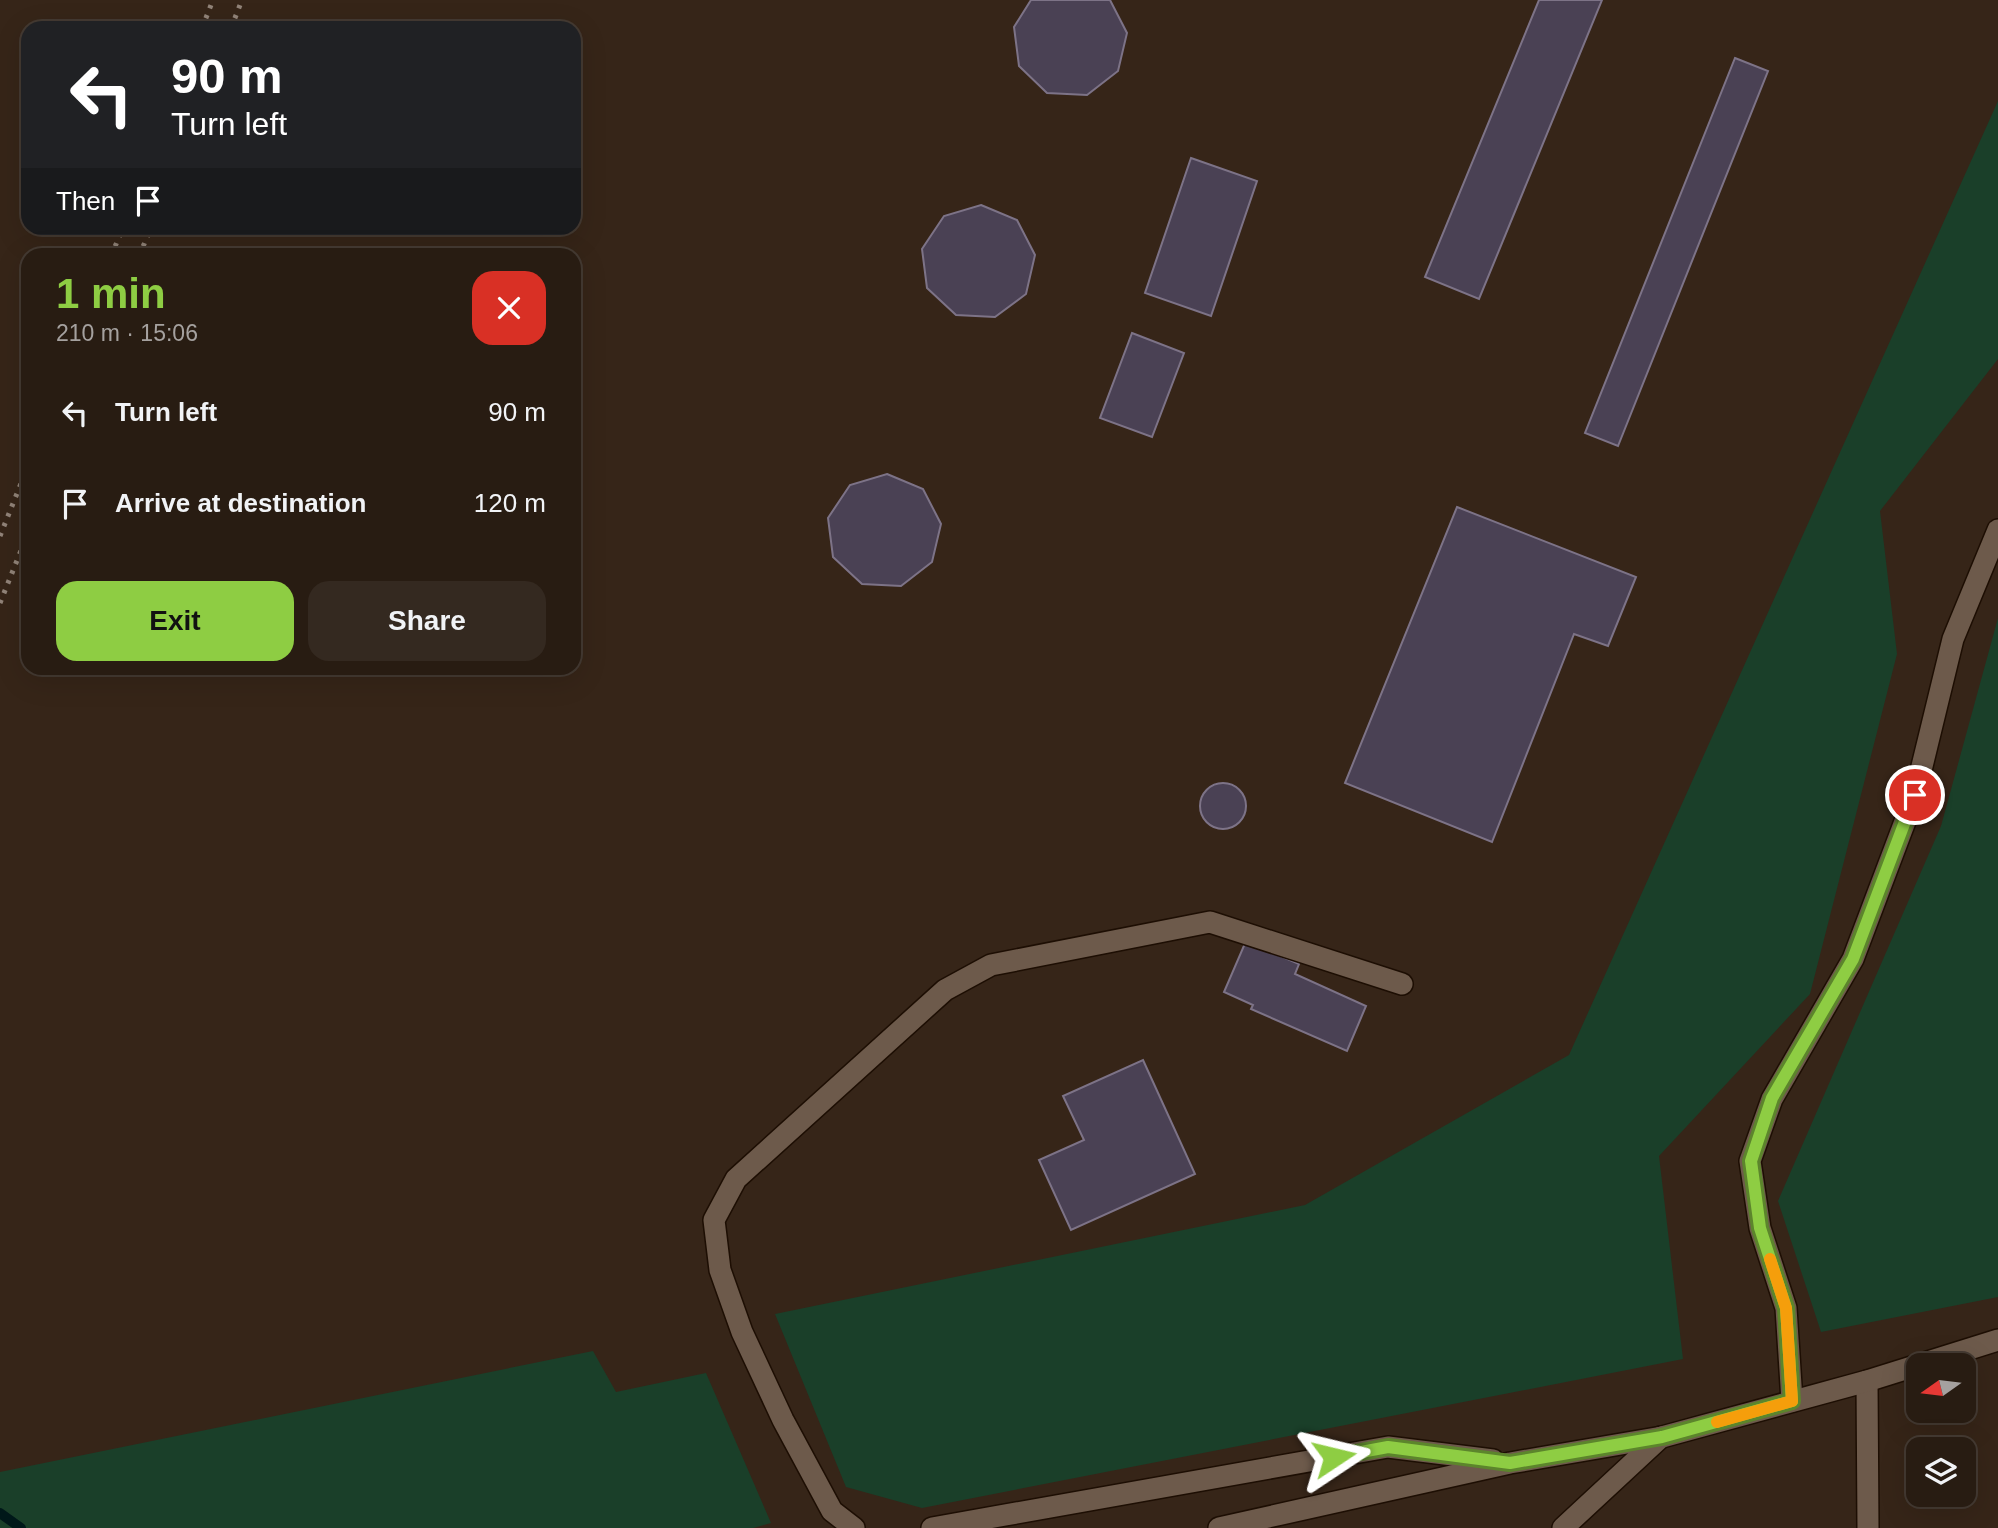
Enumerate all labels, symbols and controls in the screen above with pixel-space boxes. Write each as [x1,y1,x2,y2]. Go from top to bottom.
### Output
icon: left [56,49,147,140]
text: 90 m [171,49,283,103]
text: Turn left [171,106,287,142]
icon: arrive [129,182,167,220]
text: Then [56,186,115,216]
text: 1 min [56,270,166,317]
button: close [472,271,546,345]
text: 210 m · 15:06 [56,320,198,346]
icon: left [56,394,94,432]
text: Turn left [115,397,217,427]
text: 90 m [488,397,546,427]
icon: arrive [56,485,94,523]
text: Arrive at destination [115,488,366,518]
text: 120 m [474,488,546,518]
button: Exit [56,581,294,661]
button: Share [308,581,546,661]
pin [1885,765,1945,825]
icon: arrive [1896,776,1934,814]
north arrow [1906,1353,1976,1423]
map controls [1906,1353,1976,1507]
position arrow [1297,1420,1371,1494]
button: layers [1906,1437,1976,1507]

